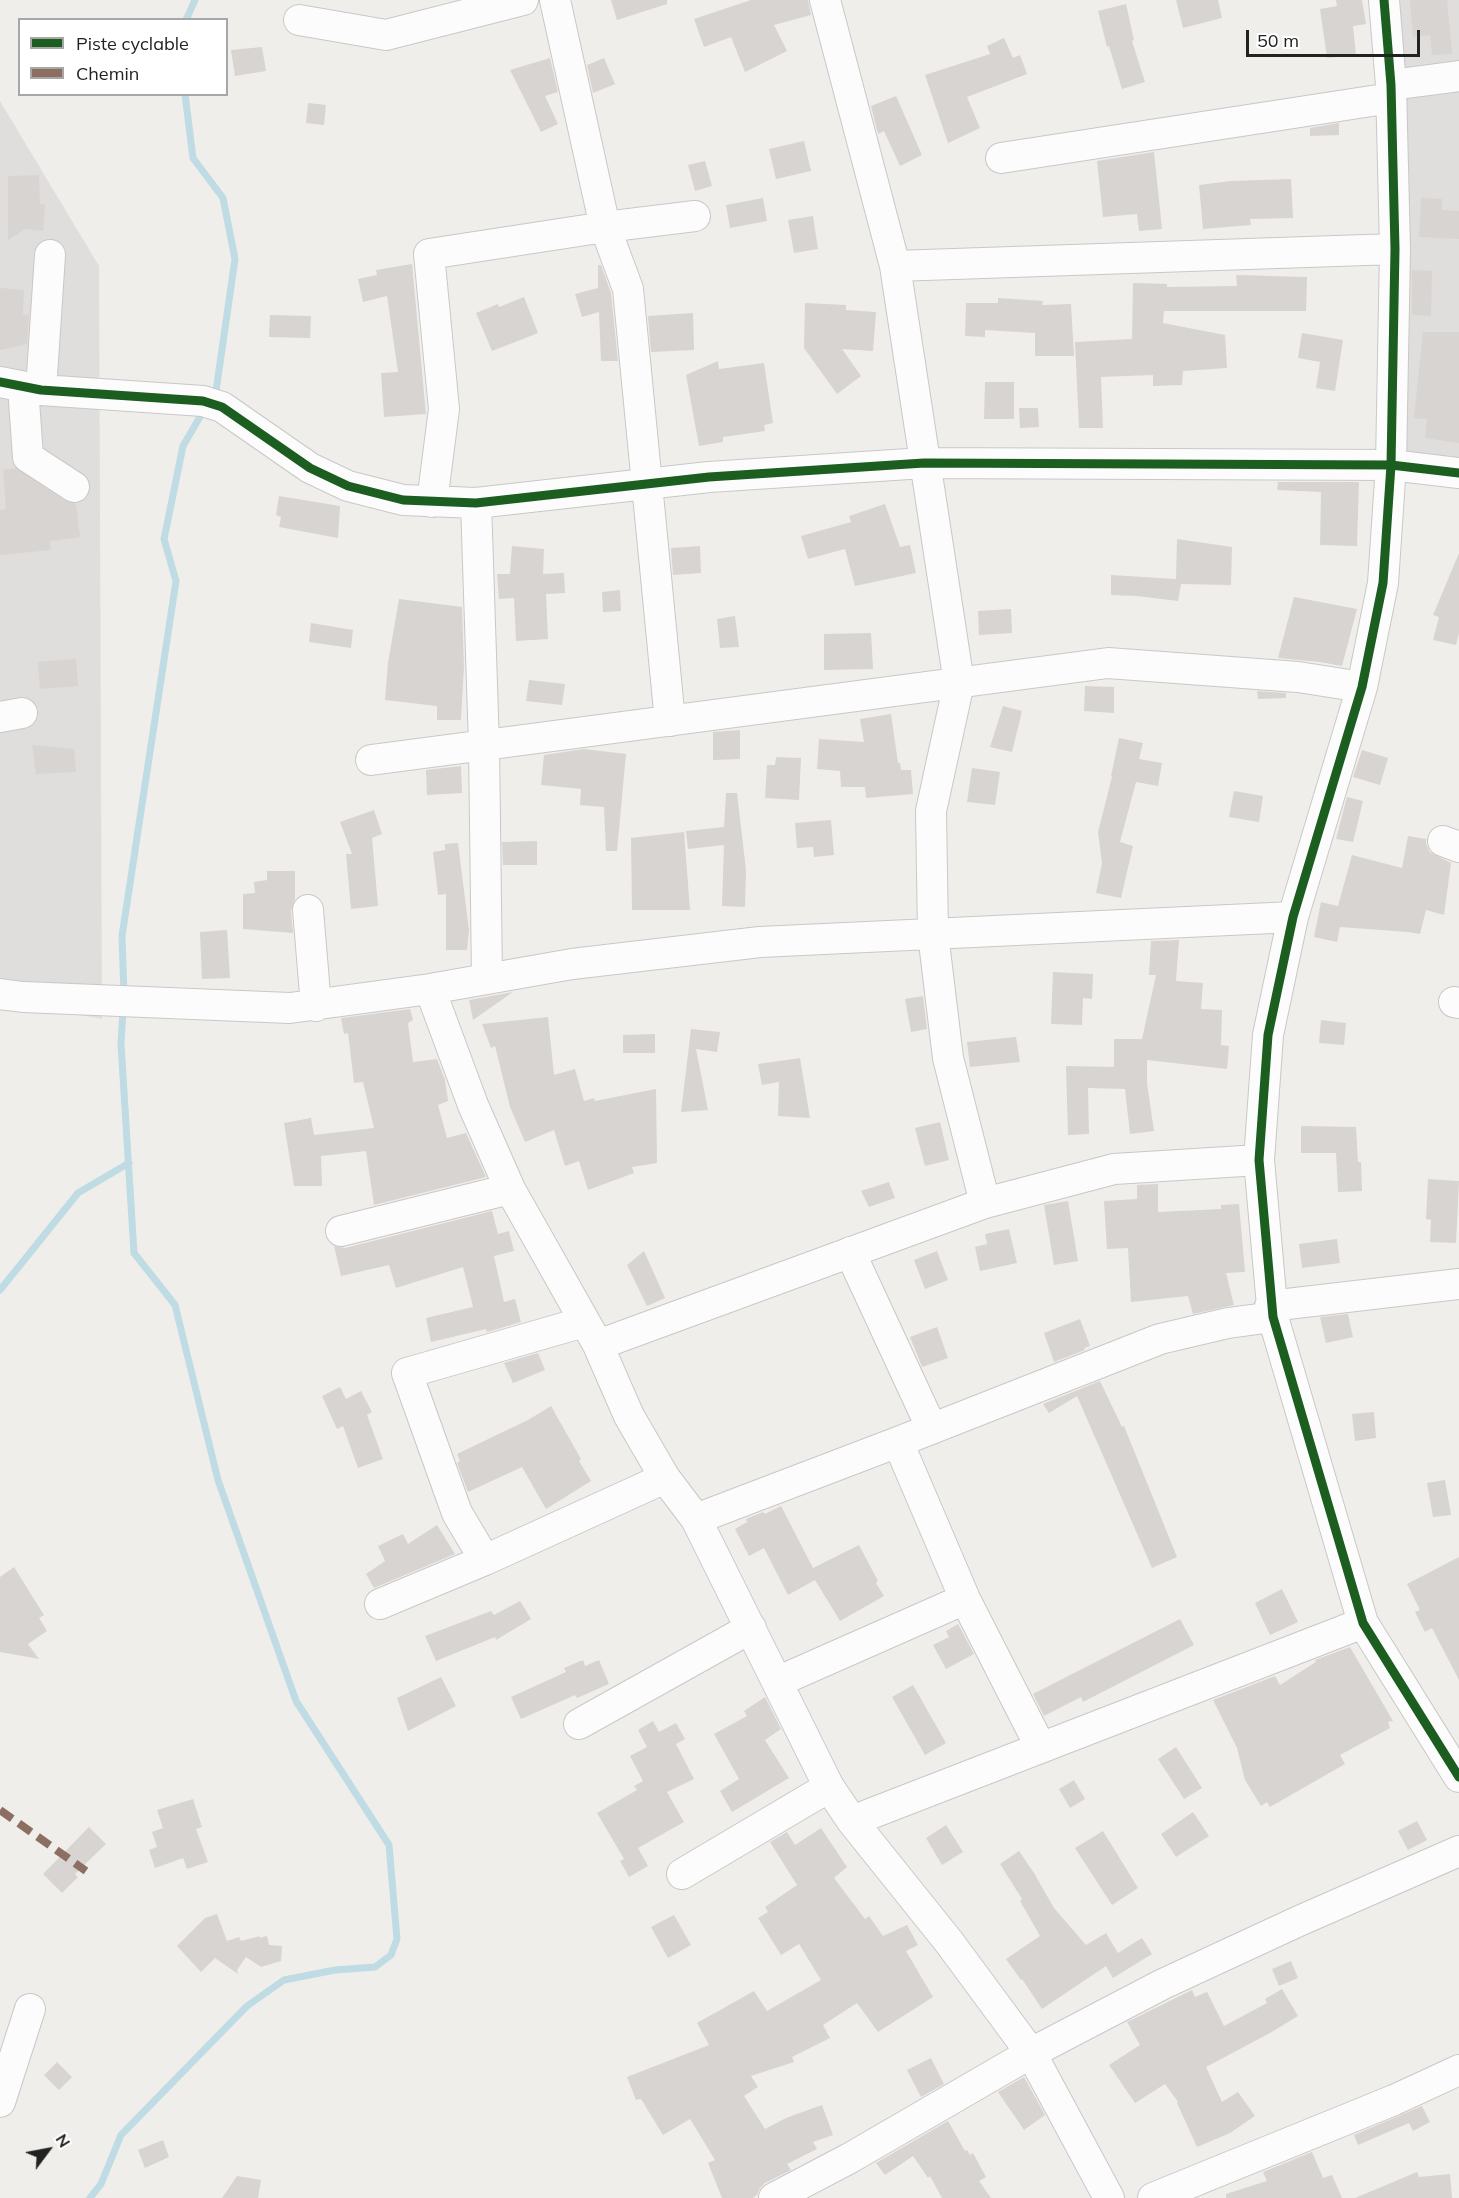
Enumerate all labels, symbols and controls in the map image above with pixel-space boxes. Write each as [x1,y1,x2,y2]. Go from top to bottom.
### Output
legend [18,18,228,96]
scale bar [1249,18,1423,56]
text: 50 m [1257,29,1299,52]
text: Piste cyclable [76,32,189,55]
text: Chemin [76,62,139,85]
north arrow [18,2120,78,2180]
text: N [52,2130,75,2151]

